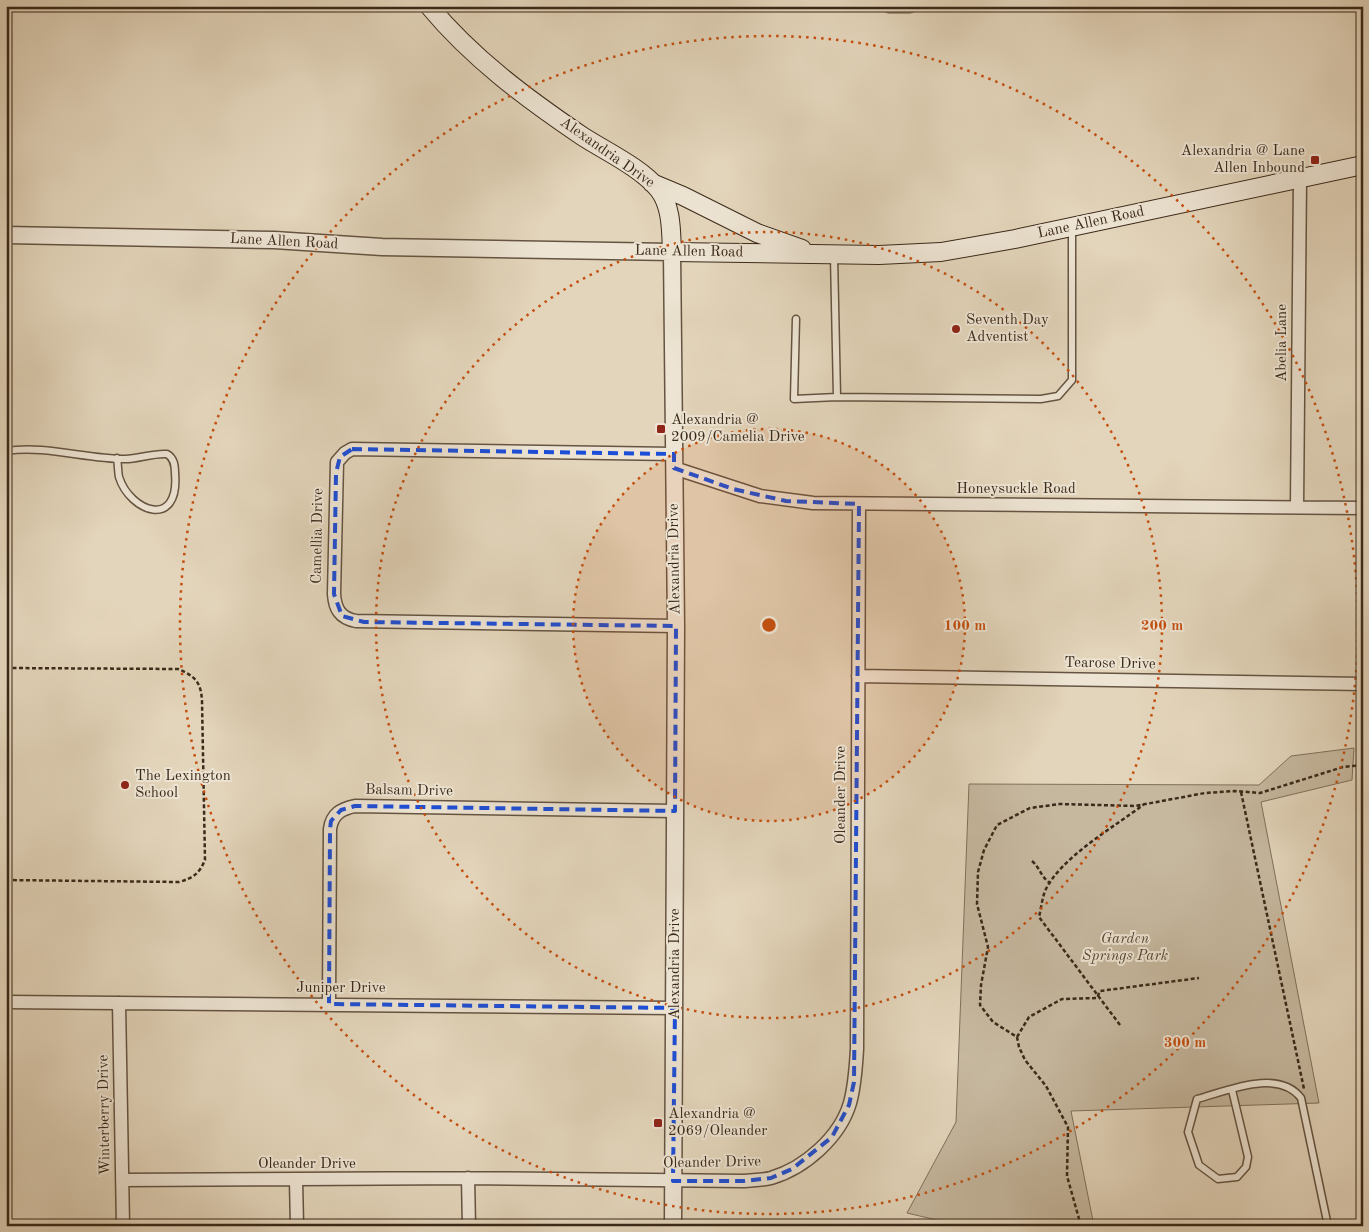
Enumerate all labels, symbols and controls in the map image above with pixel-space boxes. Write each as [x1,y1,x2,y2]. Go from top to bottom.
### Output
street label: Alexandria Drive [557,115,657,191]
place label: Alexandria @ Lane Allen Inbound [1181,144,1305,176]
marker: Alexandria @ Lane Allen Inbound [1309,154,1321,166]
street label: Lane Allen Road [1036,204,1146,242]
street label: Lane Allen Road [229,232,339,252]
street label: Lane Allen Road [634,244,744,260]
street label: Abelia Lane [1275,304,1290,382]
place label: Seventh Day Adventist [966,313,1049,345]
marker: Seventh Day Adventist [950,323,962,335]
place label: Alexandria @ 2009/Camelia Drive [671,413,805,445]
marker: Alexandria @ 2009/Camelia Drive [655,423,667,435]
street label: Honeysuckle Road [956,482,1076,497]
street label: Camellia Drive [310,488,326,584]
street label: Alexandria Drive [667,503,683,615]
centre of rings [760,616,778,634]
text: 100 m [944,619,986,634]
text: 200 m [1141,619,1183,634]
street label: Tearose Drive [1064,656,1156,672]
street label: Oleander Drive [834,746,849,844]
place label: The Lexington School [135,769,231,801]
marker: The Lexington School [119,779,131,791]
street label: Balsam Drive [365,783,453,799]
street label: Alexandria Drive [668,908,683,1020]
park label: Garden Springs Park [1082,932,1168,964]
street label: Juniper Drive [296,981,386,996]
text: 300 m [1164,1036,1206,1051]
street label: Winterberry Drive [96,1054,114,1176]
place label: Alexandria @ 2069/Oleander [668,1107,767,1139]
marker: Alexandria @ 2069/Oleander [652,1117,664,1129]
street label: Oleander Drive [663,1155,761,1171]
street label: Oleander Drive [258,1157,356,1172]

